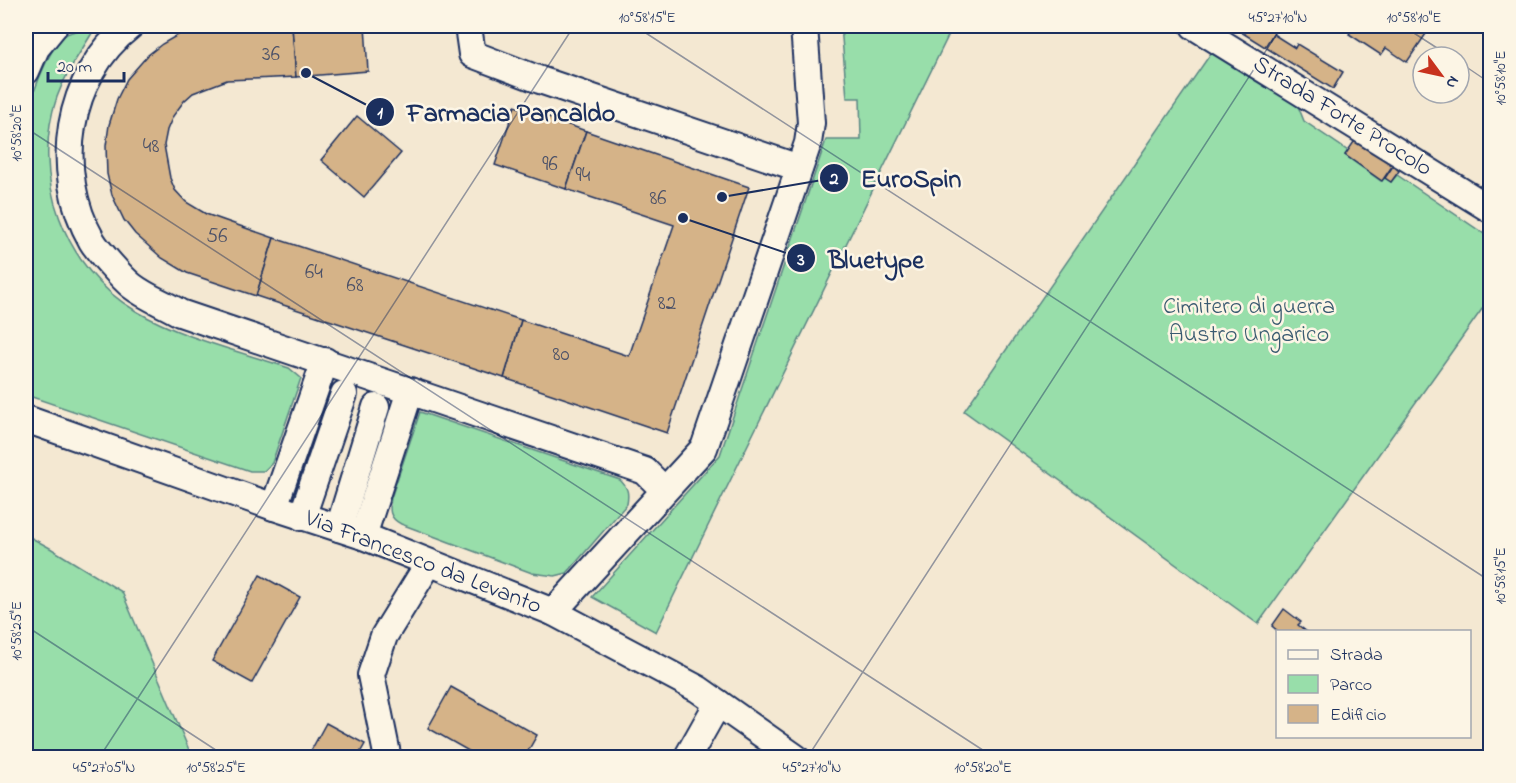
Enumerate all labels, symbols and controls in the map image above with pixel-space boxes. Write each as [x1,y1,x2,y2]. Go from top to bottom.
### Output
text: 10°58'15"E [618,7,676,29]
text: 45°27'10"N [1249,7,1307,29]
text: 10°58'10"E [1387,7,1441,29]
house number: 36 [262,40,280,70]
scale bar [48,45,124,83]
north arrow [1411,45,1471,105]
street label: Strada Forte Procolo [1245,48,1439,186]
text: 10°58'10"E [1490,51,1512,105]
text: 20 m [57,55,92,81]
text: N [1439,71,1465,93]
callout: Farmacia Pancaldo [365,90,627,134]
text: Farmacia Pancaldo [405,96,615,134]
text: 1 [377,101,383,127]
text: 10°58'20"E [6,104,28,162]
house number: 48 [143,132,159,162]
house number: 96 [542,150,558,180]
callout: EuroSpin [819,156,974,200]
house number: 94 [576,161,591,191]
text: EuroSpin [861,162,961,200]
text: 2 [829,167,839,193]
house number: 86 [649,184,667,214]
house number: 56 [206,222,228,252]
callout: Bluetype [786,236,936,280]
text: Bluetype [827,243,925,281]
text: 3 [796,248,805,274]
house number: 64 [305,258,323,288]
house number: 68 [346,271,364,301]
house number: 82 [658,289,676,319]
park label: Cimitero di guerra Austro Ungarico [1163,290,1335,353]
house number: 80 [553,340,569,370]
street label: Via Francesco da Levanto [299,501,546,624]
text: 10°58'15"E [1490,547,1512,605]
text: 10°58'25"E [6,601,28,661]
legend [1276,630,1471,738]
text: Strada [1330,643,1383,669]
text: Parco [1330,673,1372,699]
text: Edificio [1330,703,1386,729]
text: 45°27'05"N [73,757,135,779]
text: 10°58'25"E [186,757,246,779]
text: 45°27'10"N [783,757,841,779]
text: 10°58'20"E [954,757,1012,779]

